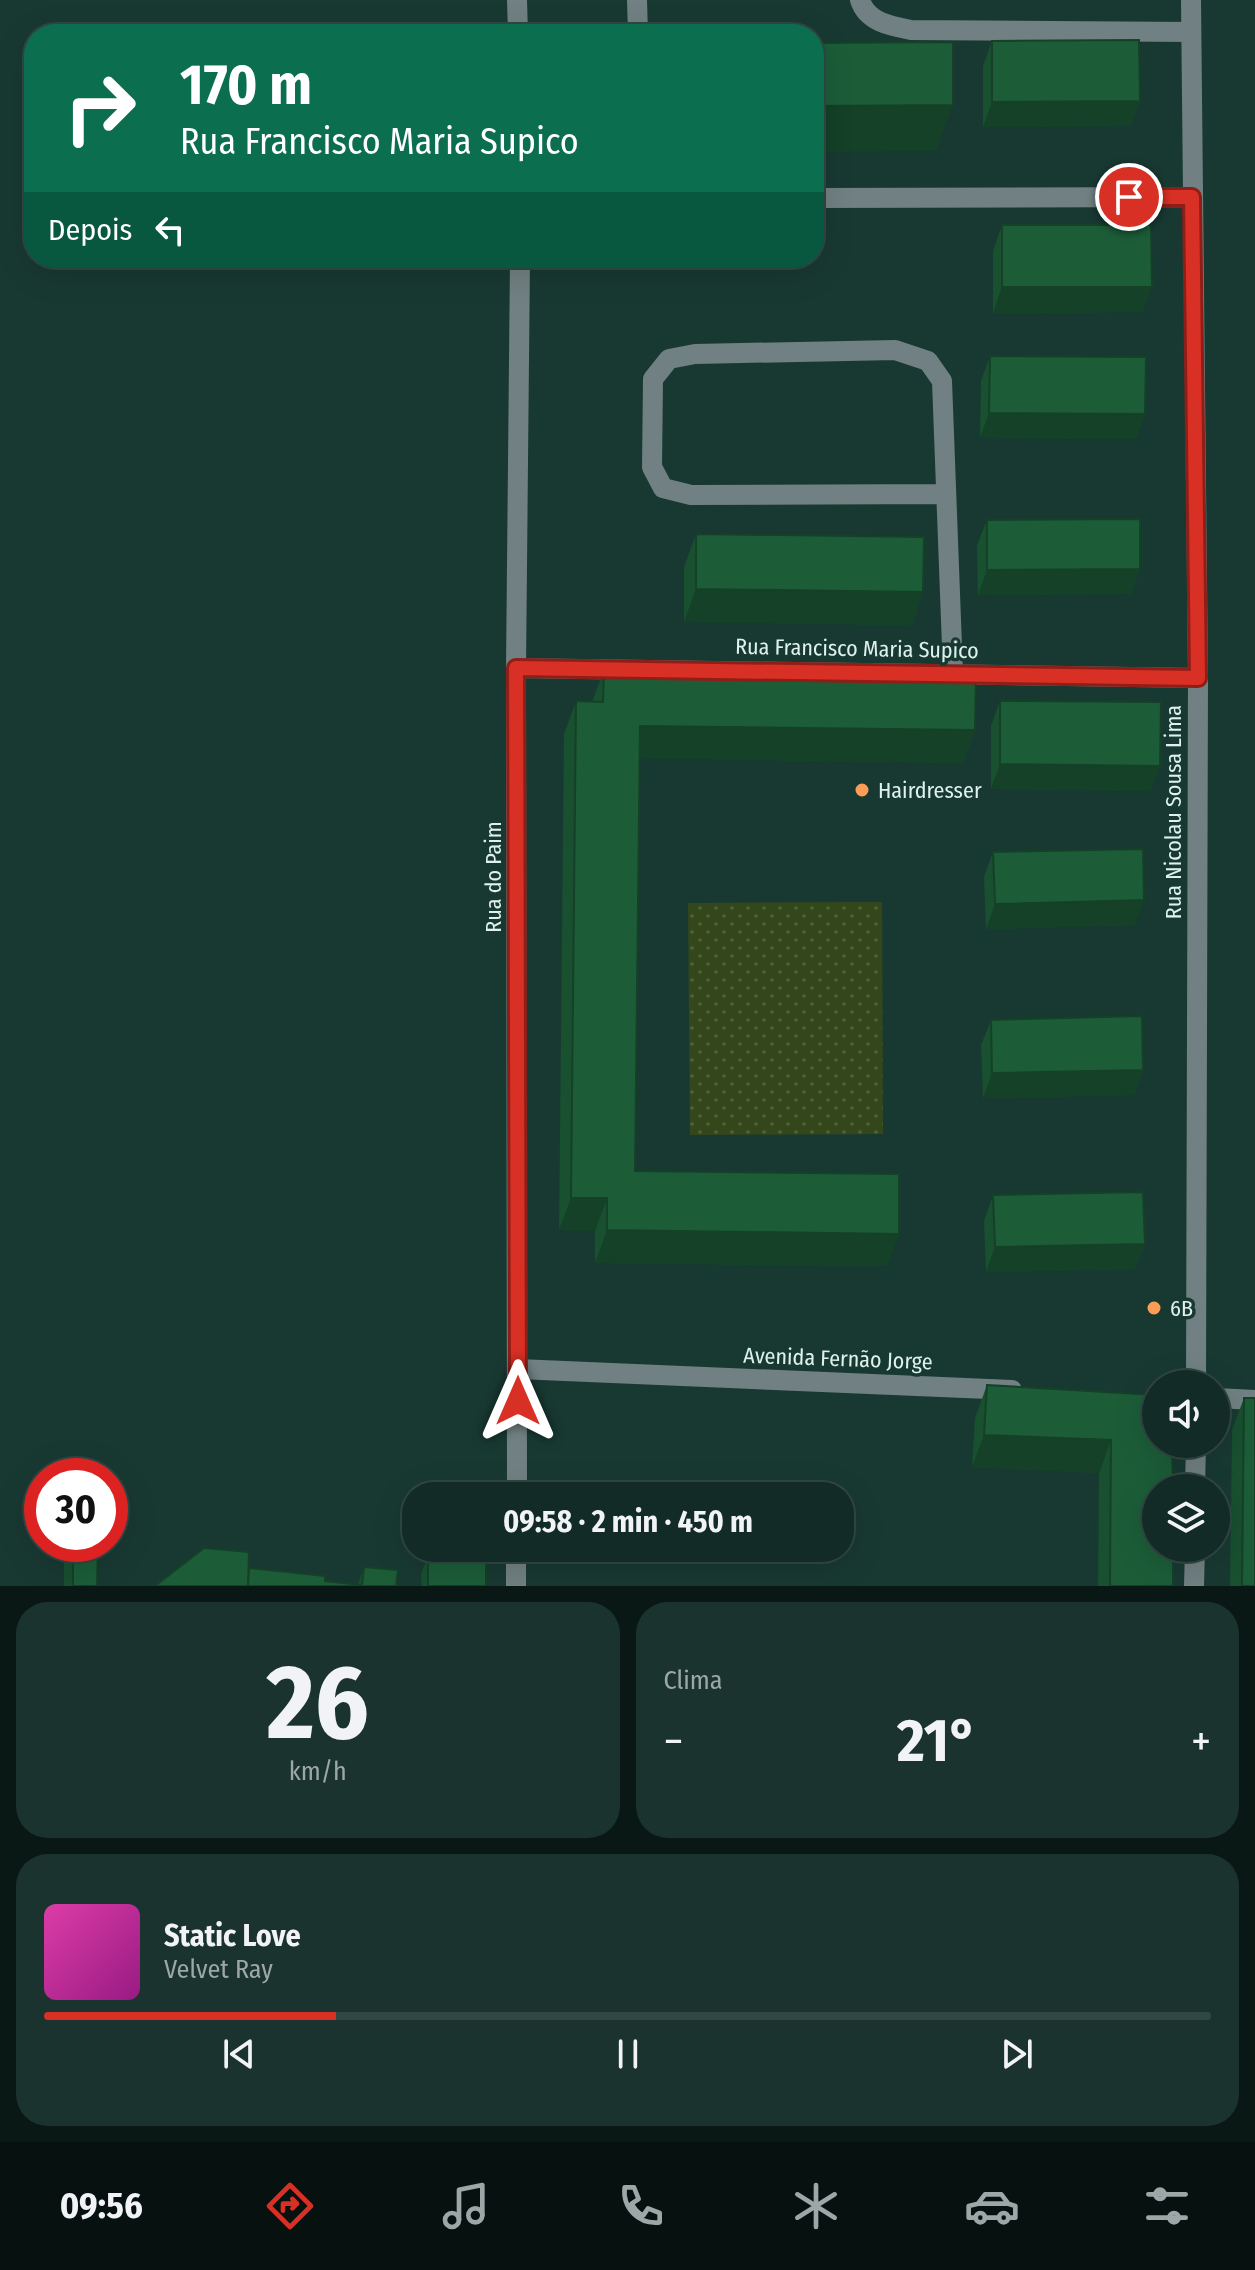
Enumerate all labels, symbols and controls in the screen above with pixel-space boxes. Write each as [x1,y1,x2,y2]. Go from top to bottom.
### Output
text: 170 m [180,52,312,119]
icon: right [48,56,152,160]
text: Rua Francisco Maria Supico [180,120,579,164]
pin [1095,163,1163,231]
icon: arrive [1107,175,1151,219]
icon: left [148,208,192,252]
text: Depois [48,212,132,248]
street label: Rua Francisco Maria Supico [735,633,979,664]
street label: Rua Nicolau Sousa Lima [1160,705,1187,919]
place label: Hairdresser [878,777,982,804]
marker: Hairdresser [853,781,871,799]
street label: Rua do Paim [480,821,507,933]
place label: 6B [1170,1295,1193,1322]
marker: 6B [1145,1299,1163,1317]
street label: Avenida Fernão Jorge [743,1342,933,1375]
position arrow [476,1359,560,1443]
map controls [1142,1370,1230,1562]
button: sound [1142,1370,1230,1458]
speed limit sign: 30 [24,1458,128,1562]
button: layers [1142,1474,1230,1562]
text: 09:58 · 2 min · 450 m [503,1504,753,1540]
text: 26 [266,1641,369,1766]
text: Clima [664,1665,723,1696]
text: 21° [897,1705,977,1777]
text: − [664,1715,683,1768]
text: + [1191,1715,1211,1768]
text: km/h [289,1756,347,1787]
text: Static Love [164,1918,301,1954]
text: Velvet Ray [164,1954,273,1985]
icon: previous [217,2032,261,2076]
icon: pause [606,2032,650,2076]
icon: next [995,2032,1039,2076]
icon: directions [262,2178,318,2234]
icon: music [438,2178,494,2234]
icon: phone [613,2178,669,2234]
icon: climate [788,2178,844,2234]
icon: car [964,2178,1020,2234]
icon: filters [1139,2178,1195,2234]
text: 09:56 [60,2184,143,2228]

